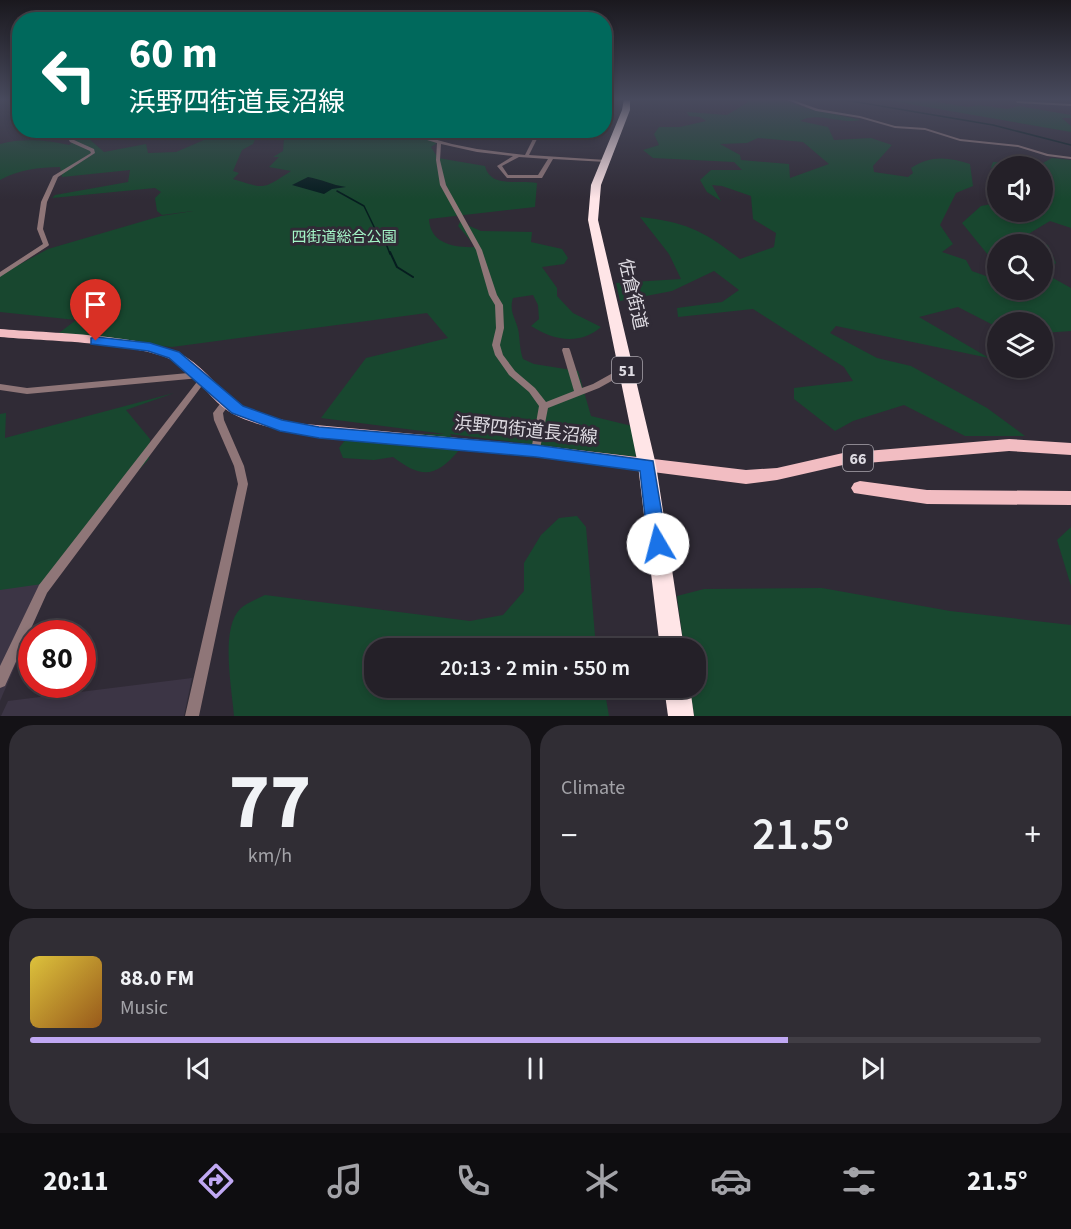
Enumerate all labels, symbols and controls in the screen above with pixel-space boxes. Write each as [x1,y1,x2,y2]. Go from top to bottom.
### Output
text: 60 m [129,24,218,84]
icon: left [30,36,108,114]
text: 浜野四街道長沼線 [129,83,345,122]
map controls [987,156,1053,378]
button: sound [987,156,1053,222]
park label: 四街道総合公園 [291,227,397,248]
button: search [987,234,1053,300]
street label: 佐倉街道 [612,256,653,332]
pin [70,279,121,341]
icon: arrive [79,288,112,321]
button: layers [987,312,1053,378]
road number: 51 [612,357,642,383]
street label: 浜野四街道長沼線 [453,411,599,450]
road number: 66 [843,445,873,471]
position arrow [626,512,690,576]
speed limit sign: 80 [18,620,96,698]
text: 20:13 · 2 min · 550 m [440,652,630,684]
text: 77 [229,747,311,858]
text: Climate [561,774,625,802]
text: 21.5° [752,803,850,867]
text: − [561,812,577,859]
text: + [1025,812,1041,859]
text: km/h [248,842,292,870]
text: 88.0 FM [120,962,194,994]
text: Music [120,994,168,1022]
icon: previous [182,1052,215,1085]
icon: pause [519,1052,552,1085]
icon: next [856,1052,889,1085]
icon: directions [195,1160,237,1202]
icon: music [324,1160,366,1202]
icon: phone [452,1160,494,1202]
icon: climate [581,1160,623,1202]
icon: car [710,1160,752,1202]
icon: filters [838,1160,880,1202]
text: 20:11 [43,1162,108,1201]
text: 21.5° [967,1162,1028,1201]

